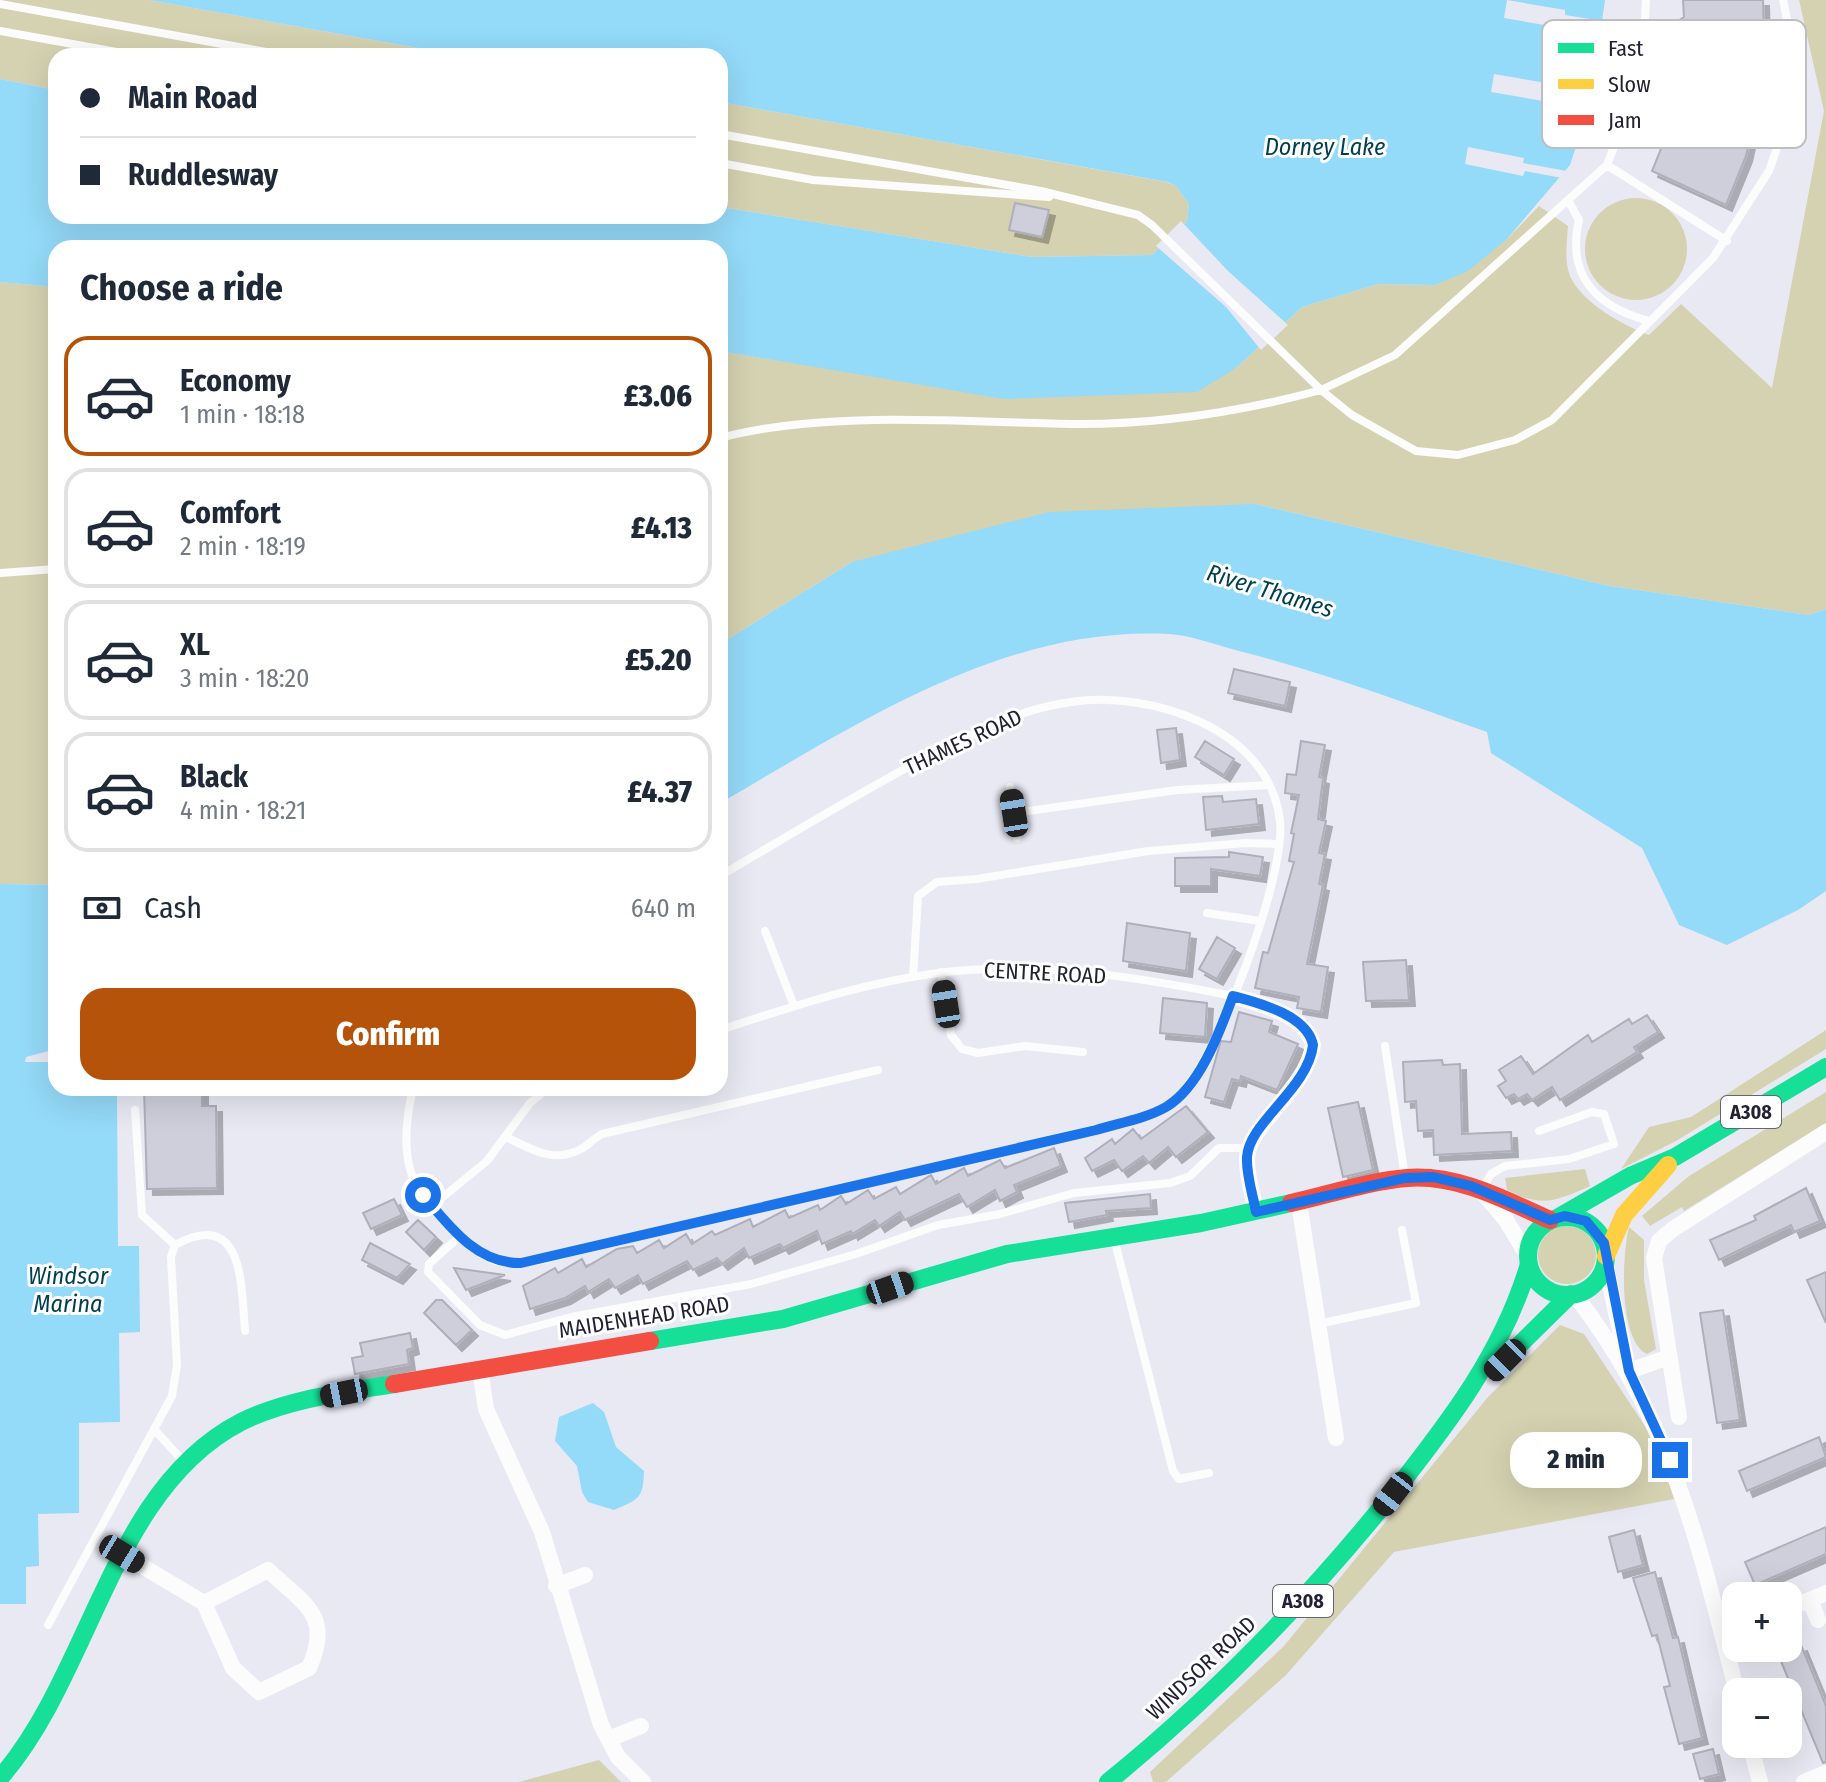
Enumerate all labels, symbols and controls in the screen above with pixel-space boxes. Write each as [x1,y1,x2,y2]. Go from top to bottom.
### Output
legend [1542,20,1806,148]
text: Fast [1608,35,1644,62]
text: Slow [1608,71,1651,98]
text: Main Road [128,80,258,116]
text: Jam [1608,107,1642,134]
water label: Dorney Lake [1265,133,1385,161]
text: Ruddlesway [128,157,278,193]
text: Choose a ride [80,266,283,310]
icon: car [84,360,156,432]
text: Economy [180,363,291,399]
text: £3.06 [624,378,692,414]
text: 1 min · 18:18 [180,399,305,430]
icon: car [84,492,156,564]
text: Comfort [180,495,281,531]
text: £4.13 [631,510,692,546]
text: 2 min · 18:19 [180,531,306,562]
water label: River Thames [1203,558,1337,624]
icon: car [84,624,156,696]
text: XL [180,627,210,663]
text: £5.20 [625,642,692,678]
text: 3 min · 18:20 [180,663,309,694]
street label: THAMES ROAD [900,703,1026,781]
icon: car [84,756,156,828]
text: Black [180,759,248,795]
text: £4.37 [627,774,692,810]
car [998,787,1030,839]
text: 4 min · 18:21 [180,795,306,826]
icon: cash [80,886,124,930]
text: Cash [144,890,202,926]
text: 640 m [631,893,696,924]
street label: CENTRE ROAD [983,956,1107,990]
car [930,978,962,1030]
button: Confirm [80,988,696,1080]
road number: A308 [1721,1096,1781,1128]
route start [405,1177,441,1213]
water label: Windsor Marina [28,1262,109,1318]
car [863,1269,917,1307]
street label: MAIDENHEAD ROAD [557,1290,731,1344]
car [1480,1335,1530,1385]
car [318,1377,370,1409]
callout: 2 min [1510,1432,1642,1488]
route end [1652,1442,1688,1478]
text: 2 min [1547,1444,1605,1475]
car [1369,1468,1417,1520]
car [95,1531,149,1577]
map controls [1722,1582,1802,1758]
button: + [1722,1582,1802,1662]
road number: A308 [1273,1585,1333,1617]
street label: WINDSOR ROAD [1141,1610,1261,1726]
button: − [1722,1678,1802,1758]

